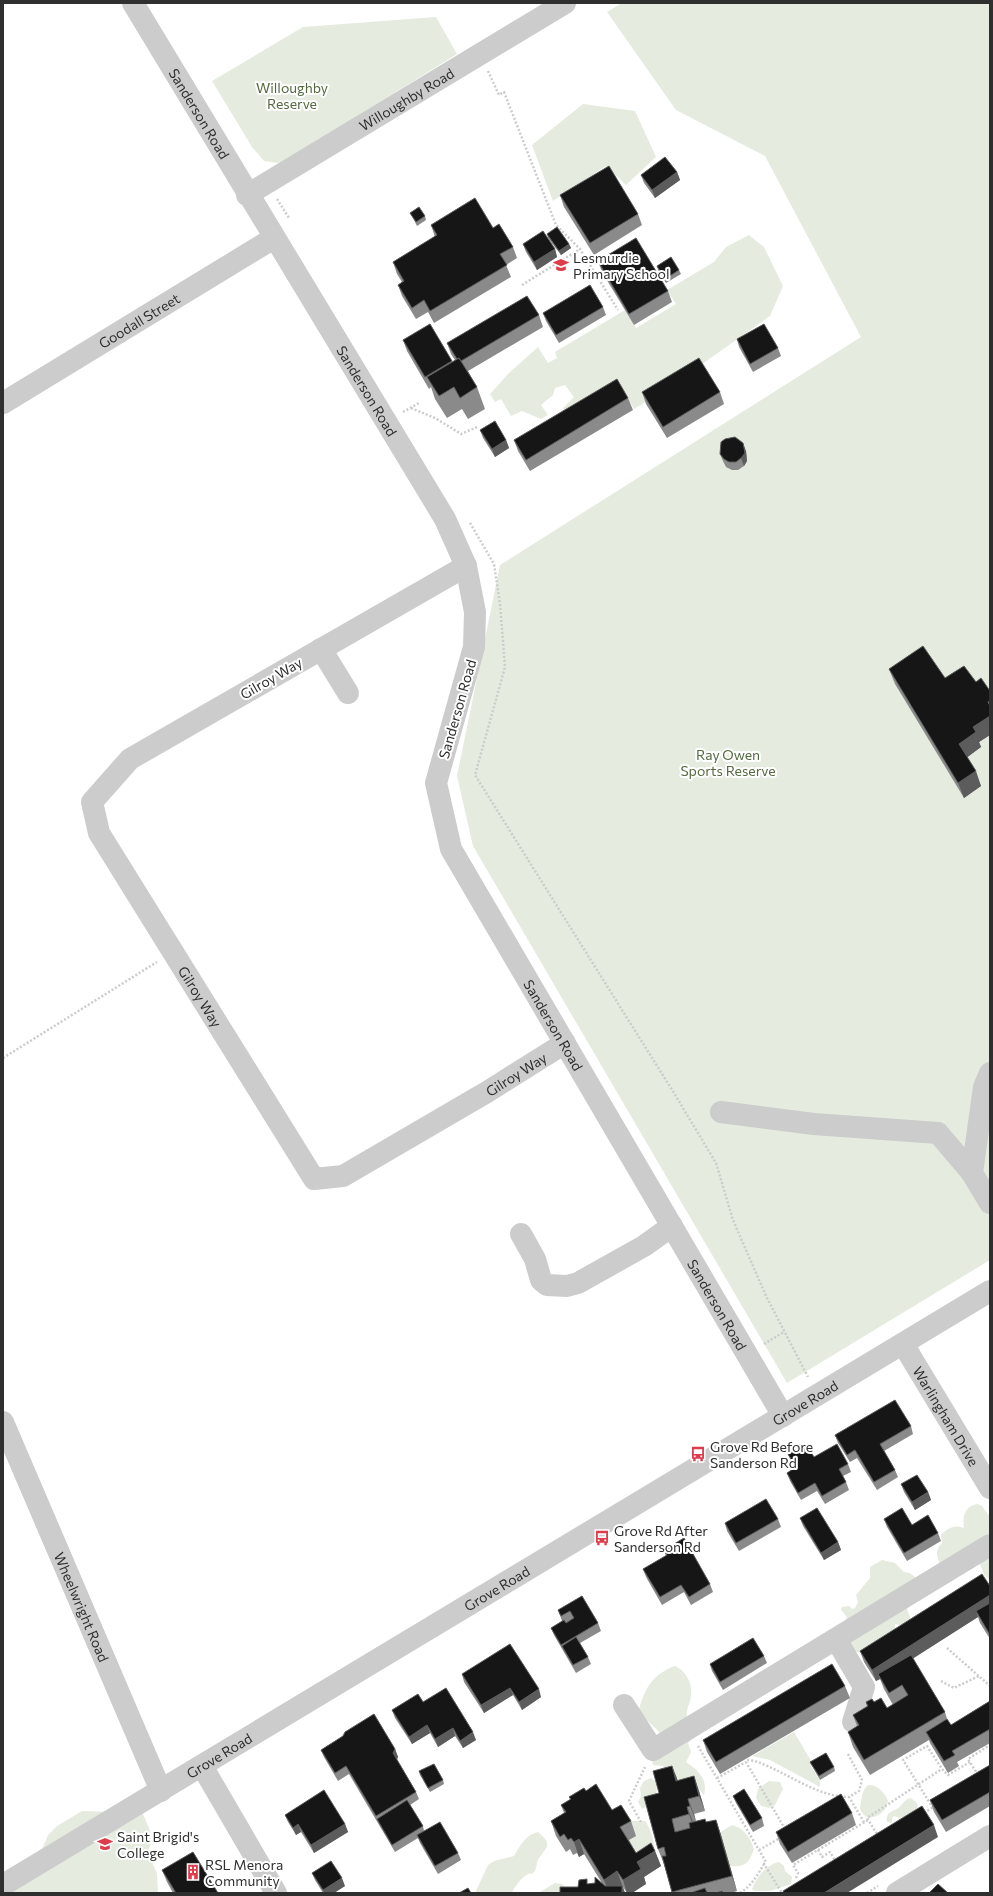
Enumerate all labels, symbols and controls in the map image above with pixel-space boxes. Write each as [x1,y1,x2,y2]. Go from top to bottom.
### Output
street label: Willoughby Road [356,64,457,134]
street label: Sanderson Road [166,65,234,162]
park label: Willoughby Reserve [256,79,328,112]
place label: Lesmurdie Primary School [573,249,669,282]
school or university icon: Lesmurdie Primary School [552,256,570,274]
street label: Goodall Street [95,289,183,351]
street label: Sanderson Road [334,342,401,439]
street label: Gilroy Way [237,653,305,703]
street label: Sanderson Road [435,657,479,761]
park label: Ray Owen Sports Reserve [680,746,776,779]
street label: Gilroy Way [175,963,226,1030]
street label: Sanderson Road [521,976,587,1073]
street label: Gilroy Way [482,1048,550,1099]
street label: Sanderson Road [684,1256,751,1353]
street label: Warlingham Drive [910,1363,983,1469]
street label: Grove Road [769,1376,841,1429]
place label: Grove Rd Before Sanderson Rd [710,1438,813,1471]
bus stop icon: Grove Rd Before Sanderson Rd [689,1445,707,1463]
place label: Grove Rd After Sanderson Rd [614,1522,708,1555]
bus stop icon: Grove Rd After Sanderson Rd [593,1529,611,1547]
street label: Wheelwright Road [51,1549,113,1664]
street label: Grove Road [461,1562,532,1614]
street label: Grove Road [183,1729,255,1781]
place label: Saint Brigid's College [117,1828,199,1861]
school or university icon: Saint Brigid's College [96,1835,114,1853]
place label: RSL Menora Community [205,1856,283,1889]
building icon: RSL Menora Community [184,1863,202,1881]

